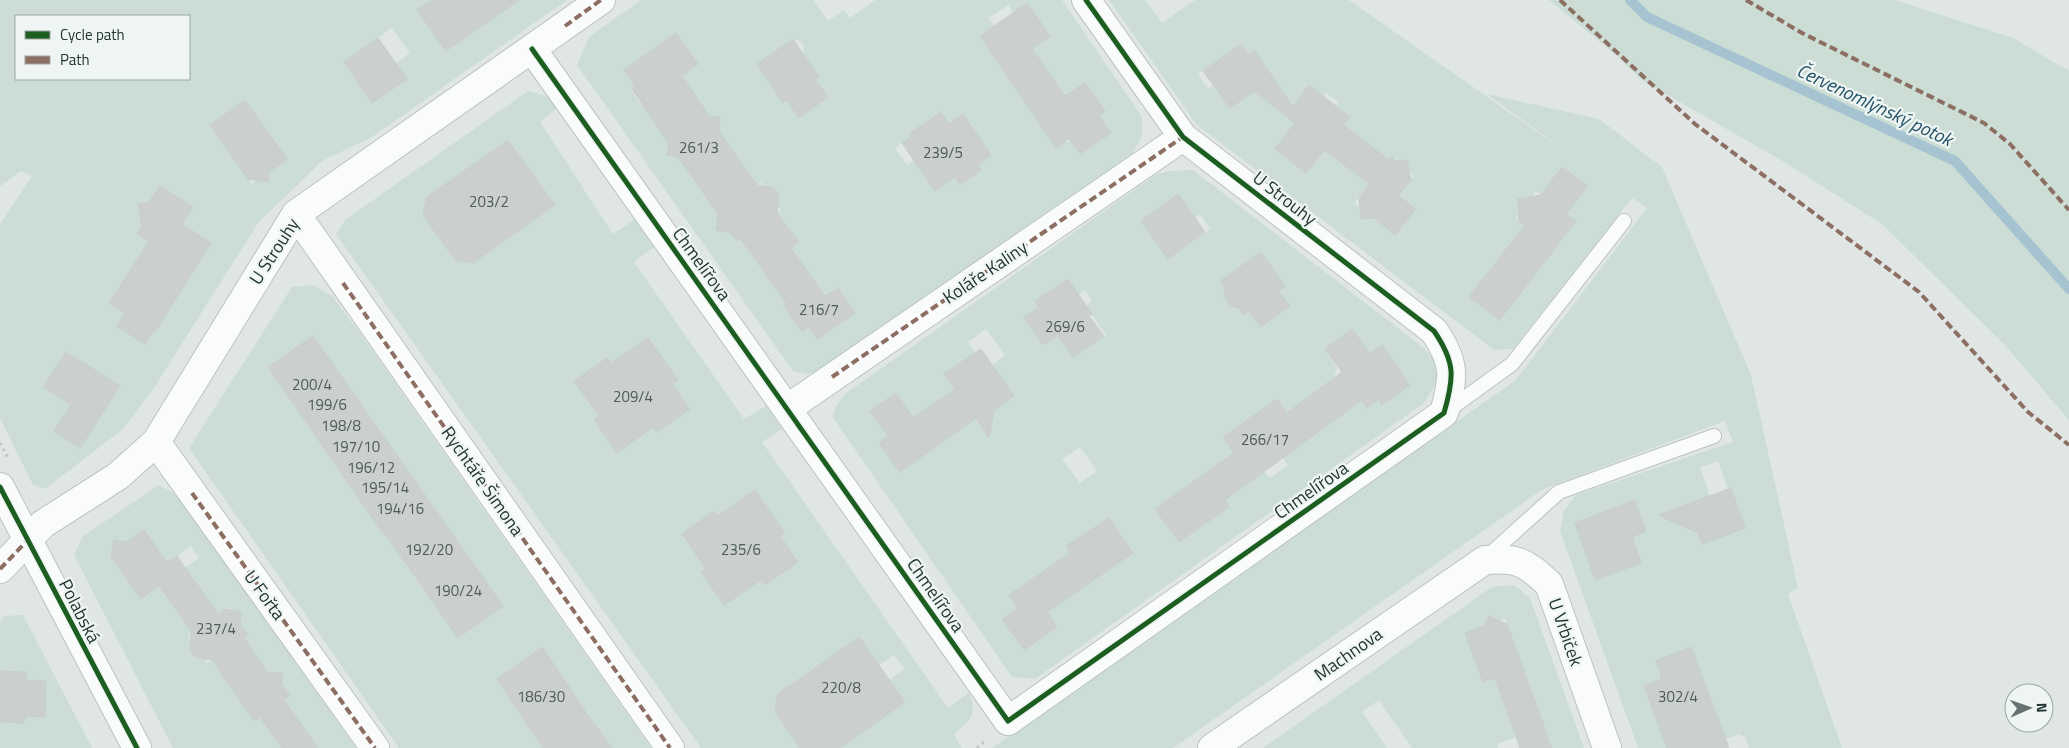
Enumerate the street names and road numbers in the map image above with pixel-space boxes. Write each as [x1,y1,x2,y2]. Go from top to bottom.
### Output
street label: U Strouhy [1247,164,1323,232]
street label: U Strouhy [242,212,306,290]
street label: Chmelířova [666,222,738,306]
street label: Koláře Kaliny [937,233,1033,310]
street label: Rychtáře Šimona [435,421,531,541]
street label: Chmelířova [1268,454,1354,526]
street label: Chmelířova [900,552,972,638]
street label: U Fořta [238,565,292,625]
street label: Polabská [52,574,108,648]
street label: U Vrbiček [1542,594,1590,670]
street label: Machnova [1308,621,1388,687]

